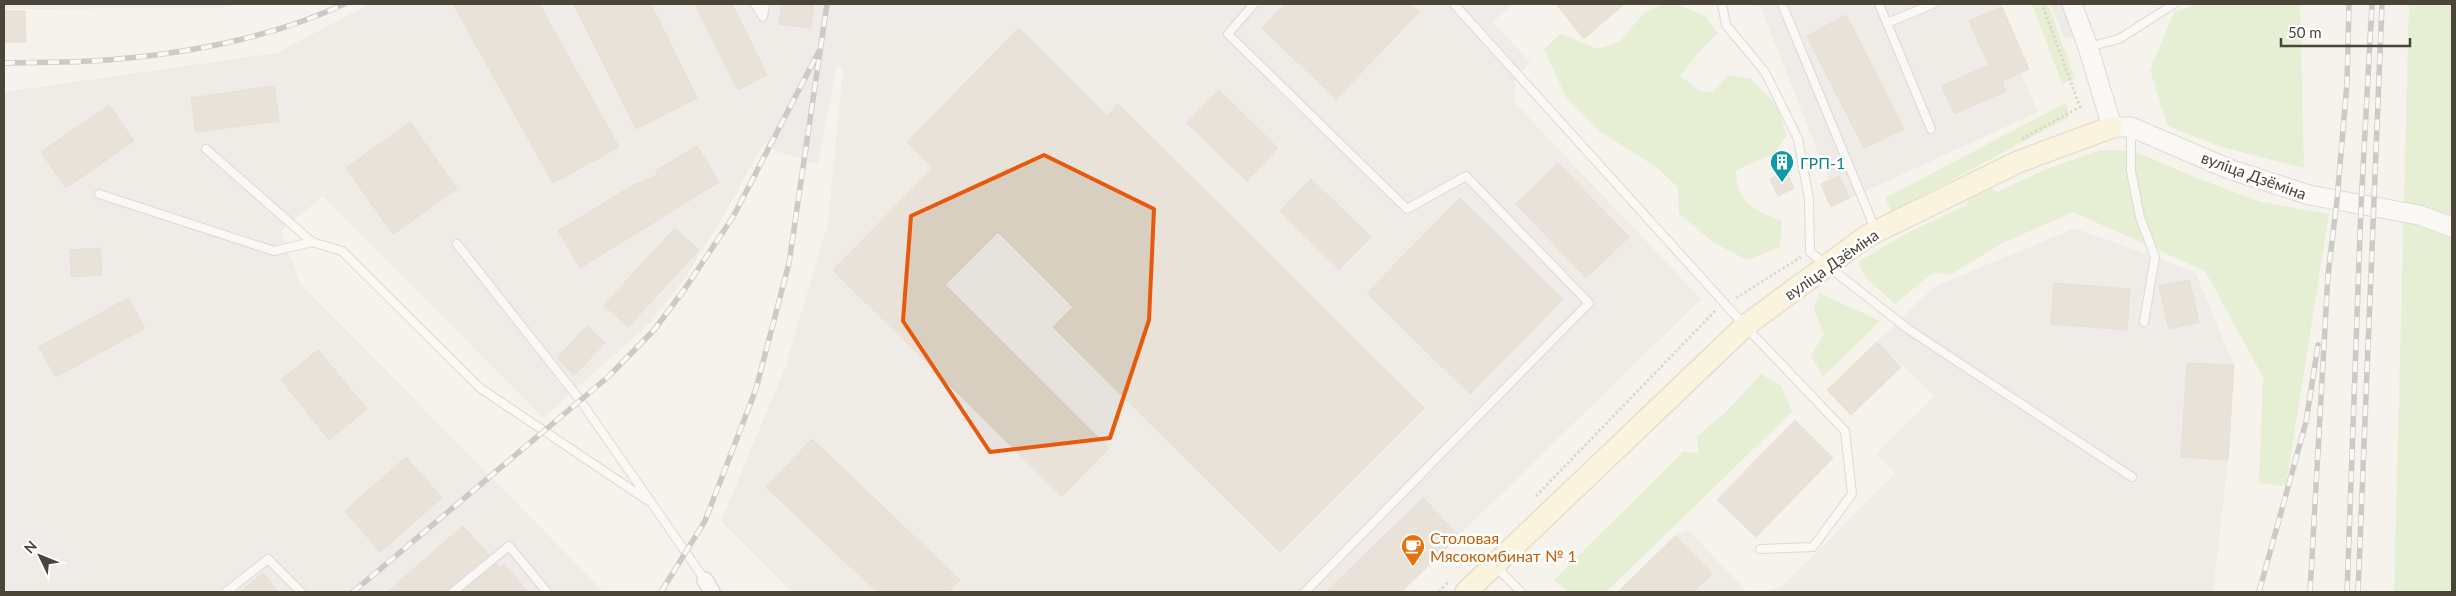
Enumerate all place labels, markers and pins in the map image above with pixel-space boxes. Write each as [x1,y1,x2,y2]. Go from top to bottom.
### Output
building icon: ГРП-1 [1769,149,1795,183]
place label: ГРП-1 [1800,153,1845,172]
place label: Столовая Мясокомбинат № 1 [1430,528,1577,565]
cafe icon: Столовая Мясокомбинат № 1 [1400,533,1426,567]

